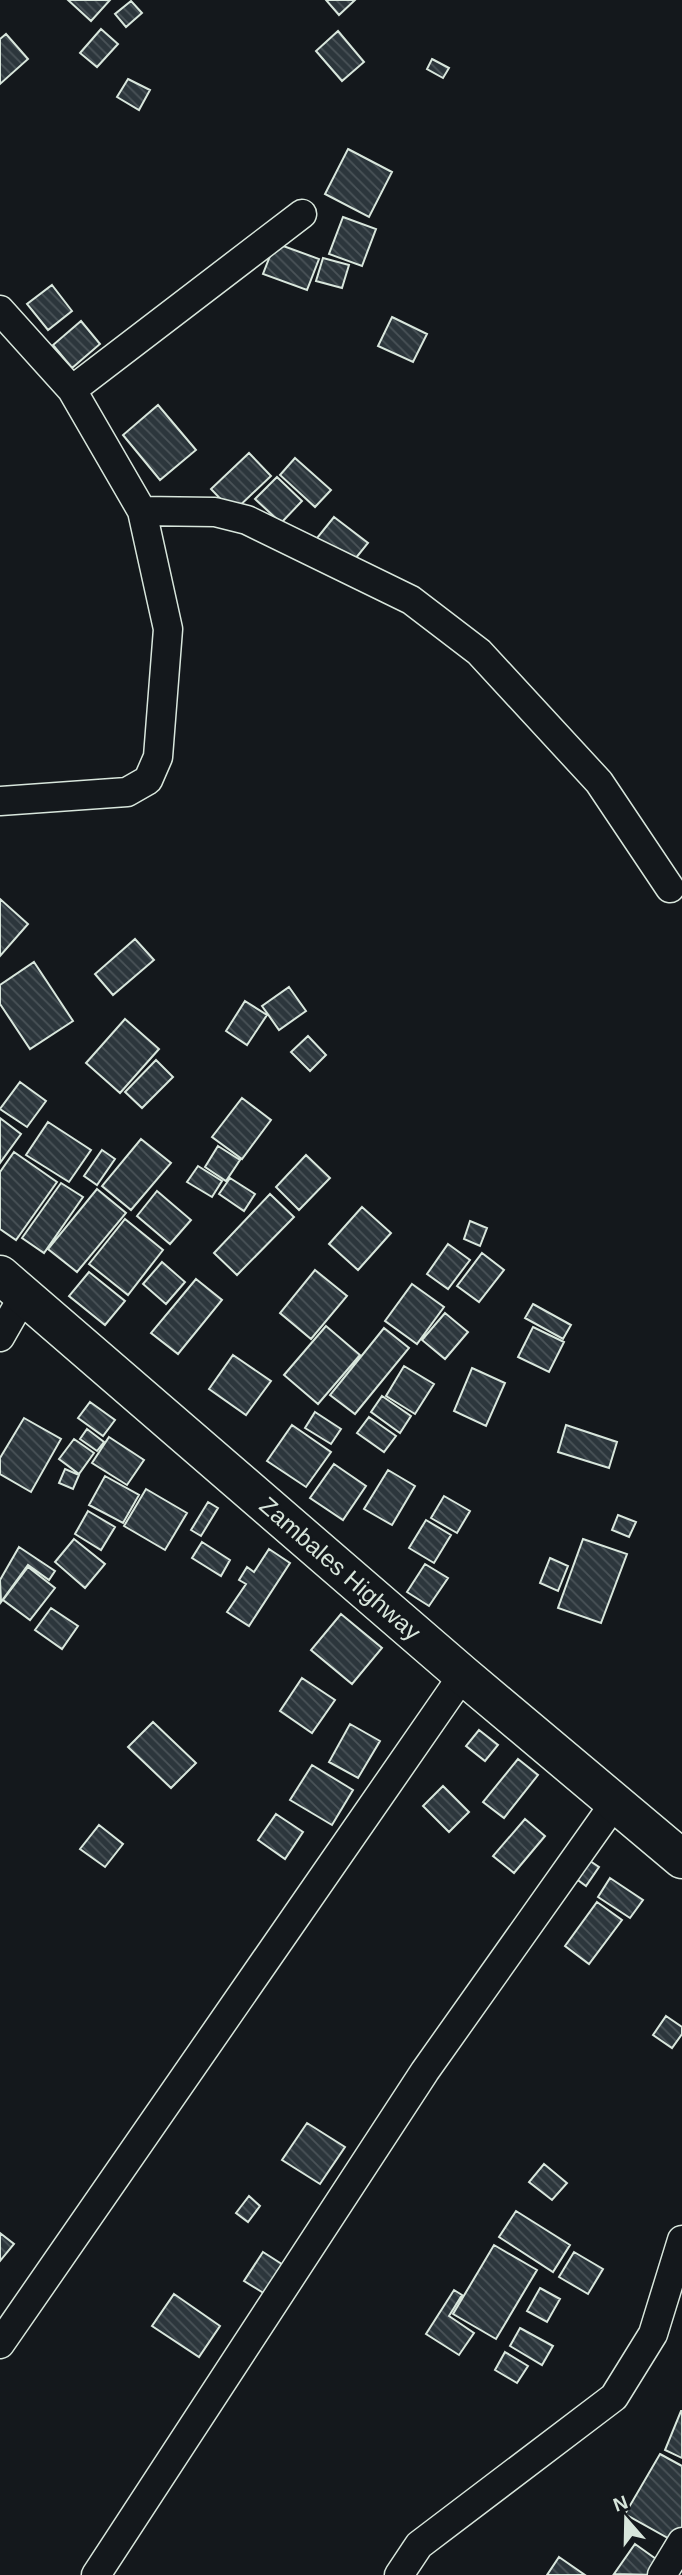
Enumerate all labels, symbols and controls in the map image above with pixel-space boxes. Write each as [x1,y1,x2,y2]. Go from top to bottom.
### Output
street label: Zambales Highway [254,1491,426,1646]
north arrow [591,2484,661,2554]
text: N [610,2491,630,2516]

